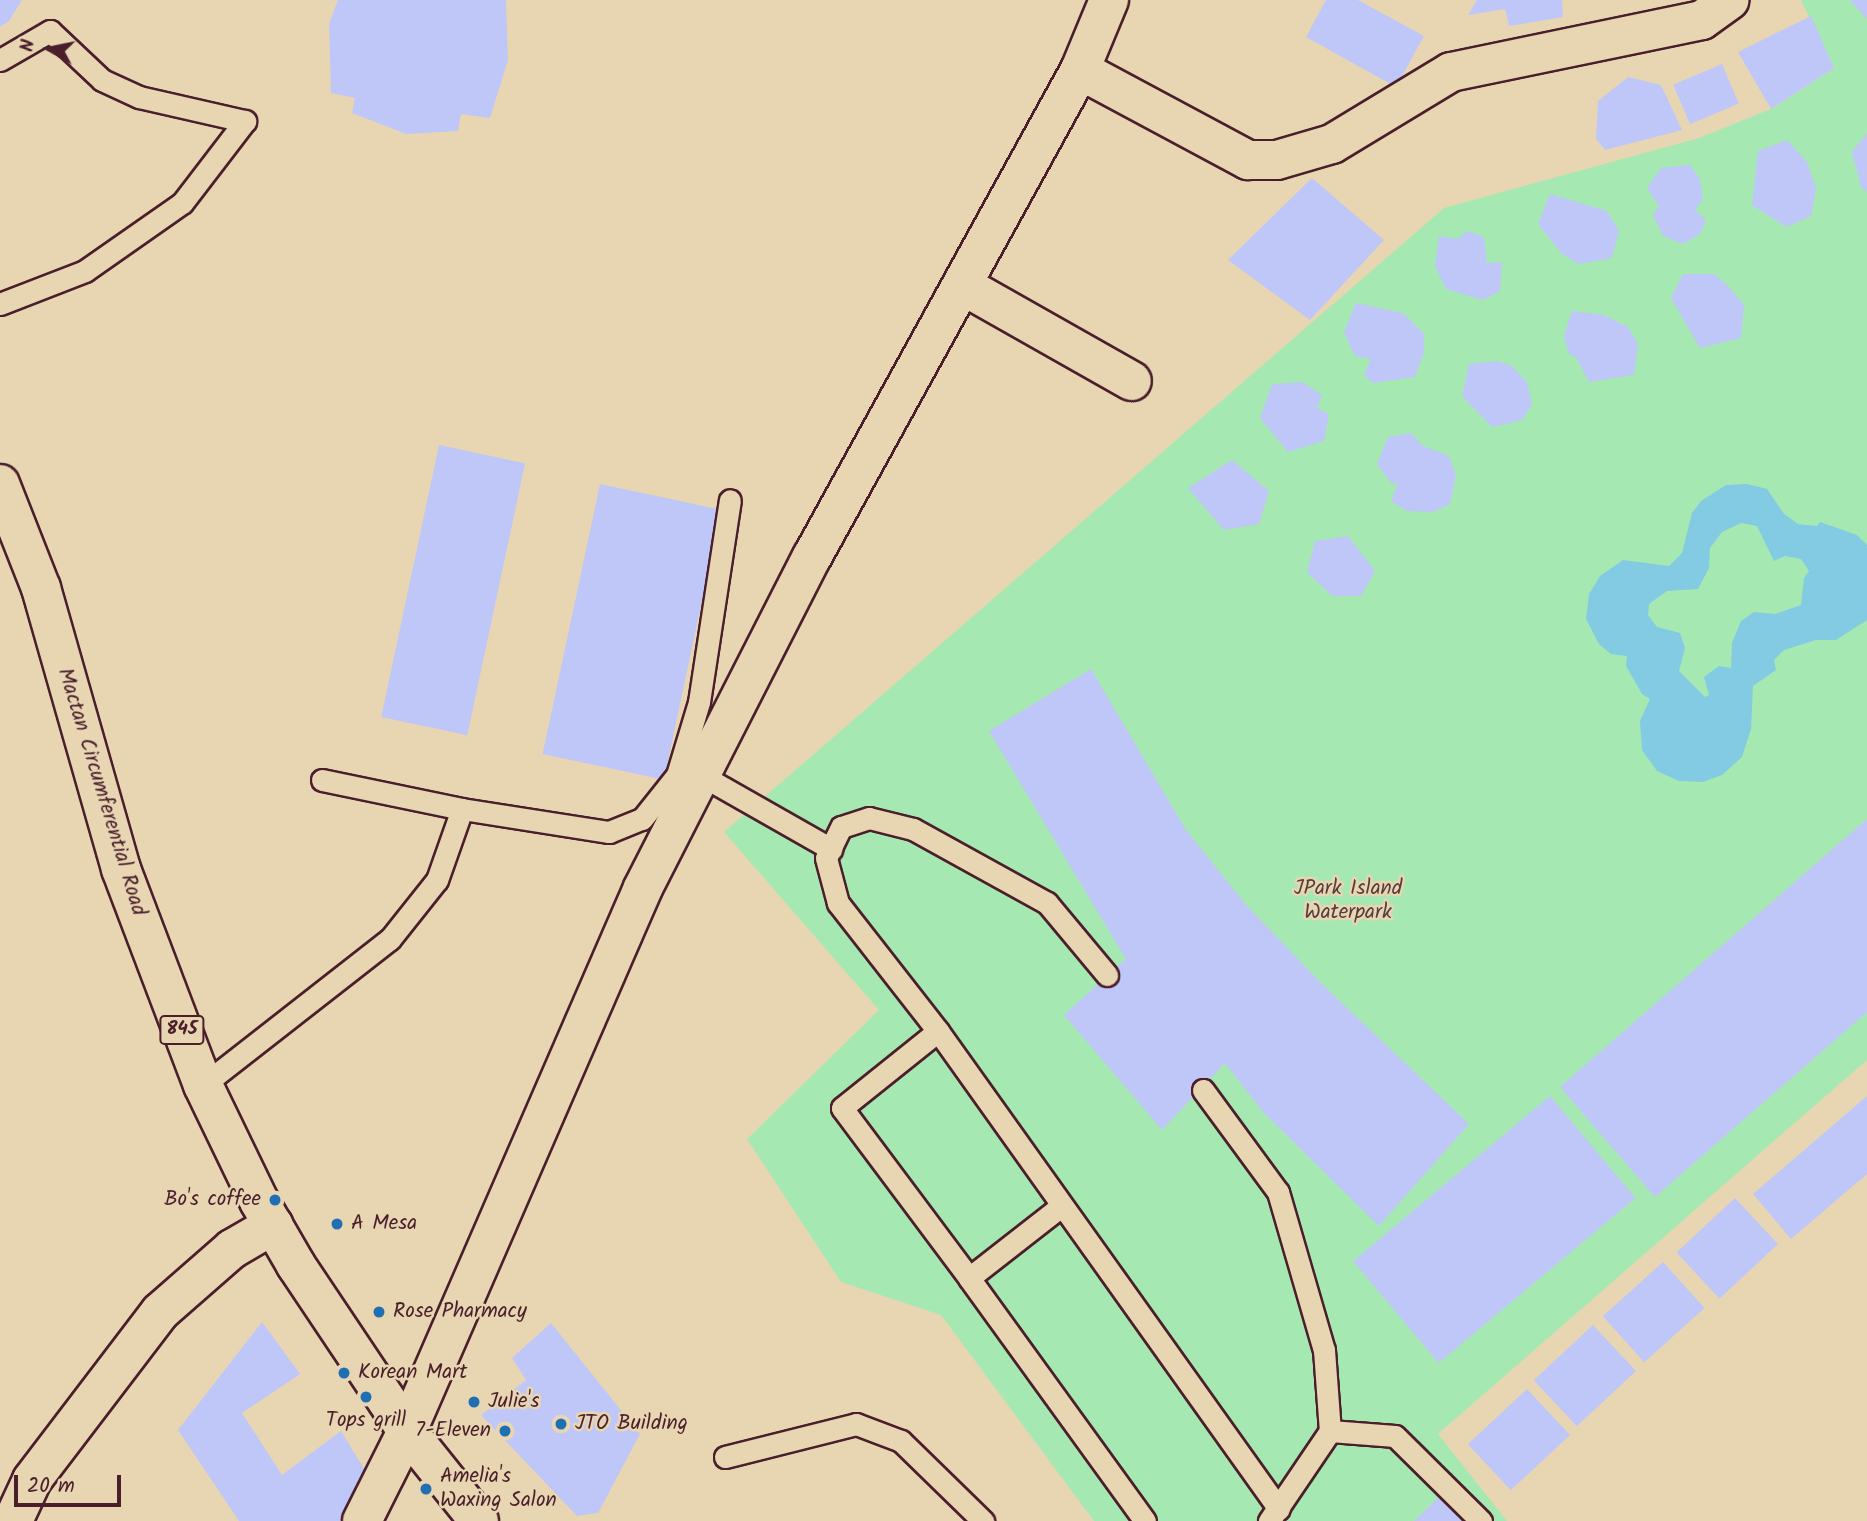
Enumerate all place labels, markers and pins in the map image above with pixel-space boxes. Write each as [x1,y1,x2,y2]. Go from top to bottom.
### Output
place label: Bo's coffee [164,1187,261,1213]
marker: Bo's coffee [267,1192,283,1208]
place label: A Mesa [351,1211,417,1237]
marker: A Mesa [329,1216,345,1232]
place label: Rose Pharmacy [393,1299,527,1325]
marker: Rose Pharmacy [371,1304,387,1320]
place label: Korean Mart [358,1360,467,1386]
marker: Korean Mart [336,1365,352,1381]
marker: Tops grill [358,1389,374,1405]
place label: Julie's [488,1389,540,1415]
marker: Julie's [466,1394,482,1410]
place label: Tops grill [326,1408,406,1434]
place label: JTO Building [575,1411,688,1437]
marker: JTO Building [553,1416,569,1432]
place label: 7-Eleven [415,1418,491,1444]
marker: 7-Eleven [497,1423,513,1439]
place label: Amelia's Waxing Salon [440,1464,557,1514]
marker: Amelia's Waxing Salon [418,1481,434,1497]

